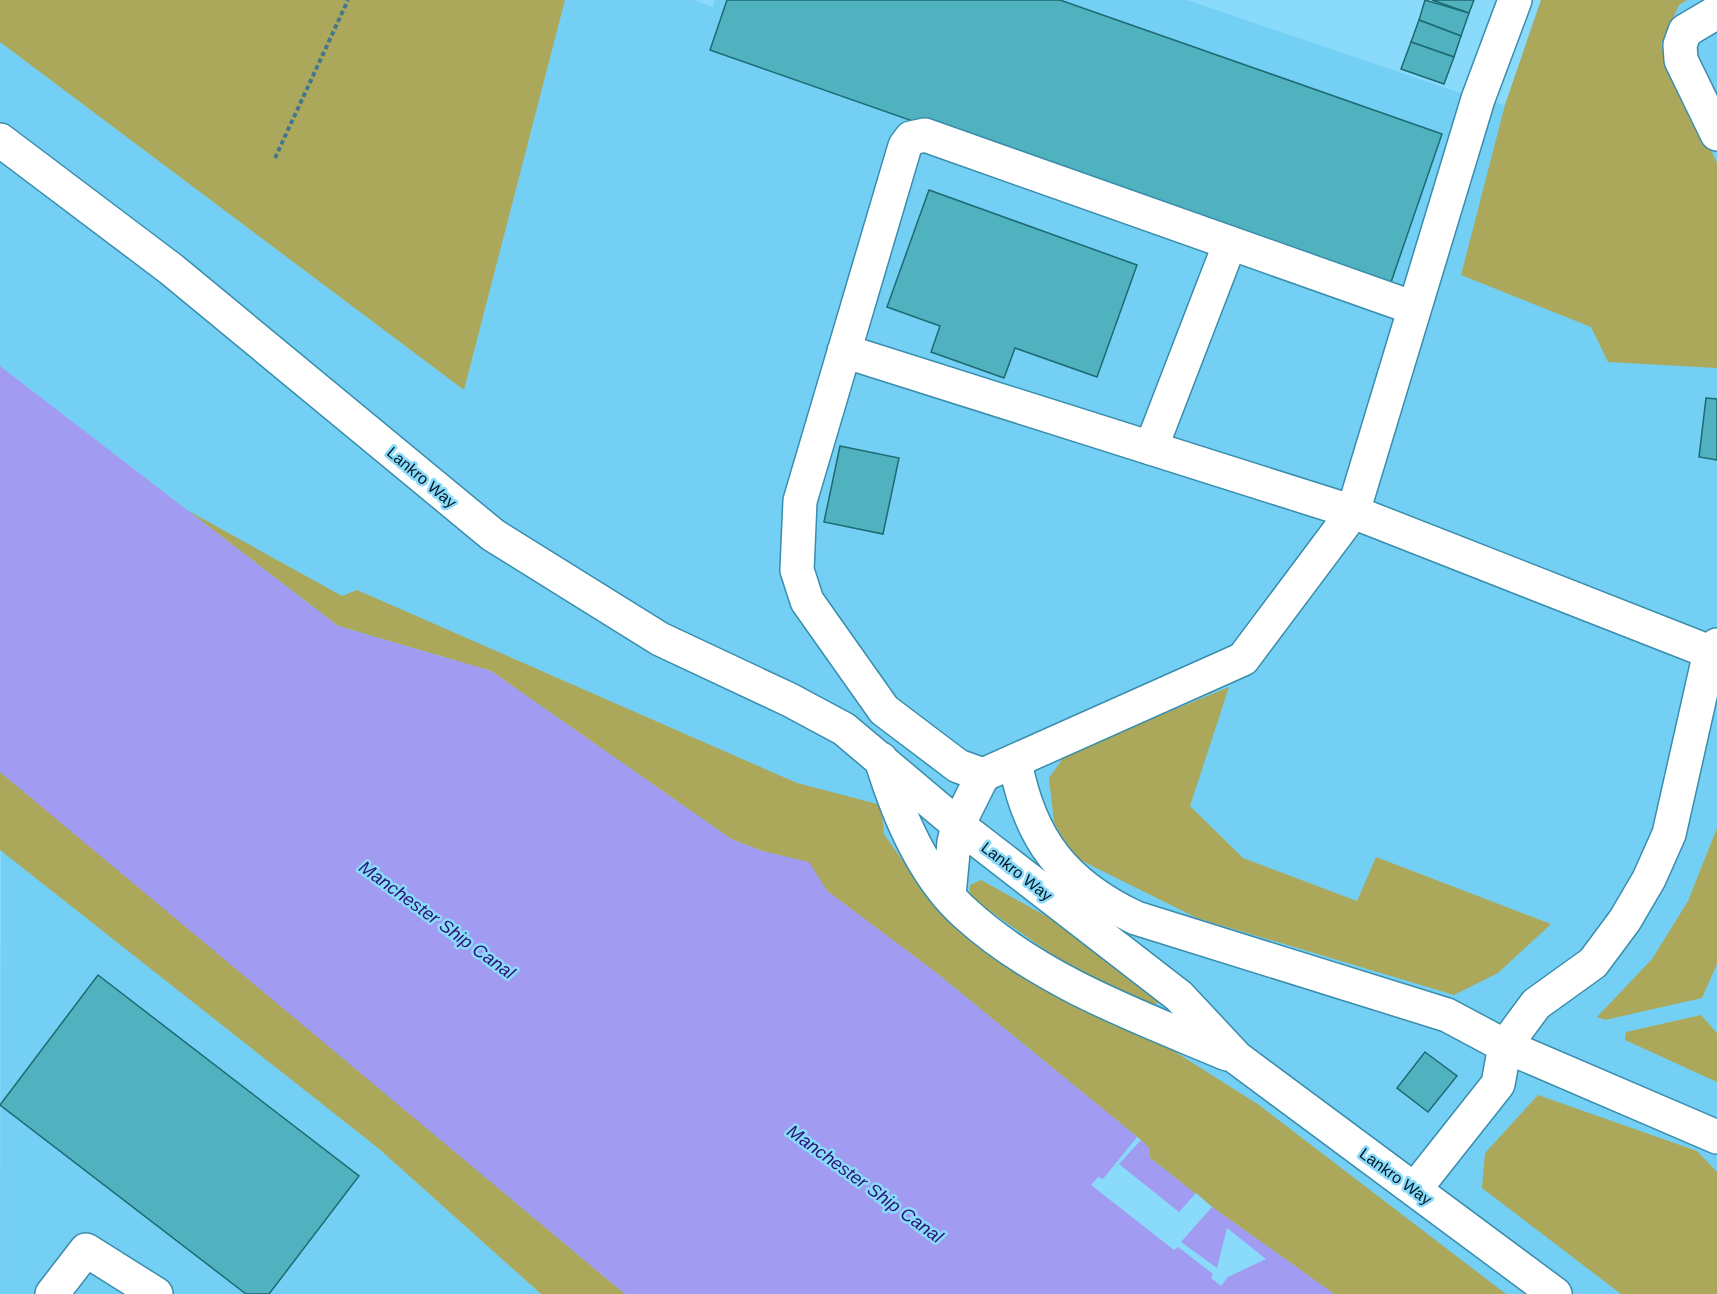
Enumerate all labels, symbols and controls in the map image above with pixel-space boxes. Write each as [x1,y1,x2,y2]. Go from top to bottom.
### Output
street label: Lankro Way [384,444,460,511]
street label: Lankro Way [978,839,1055,904]
water label: Manchester Ship Canal [355,857,519,984]
water label: Manchester Ship Canal [783,1121,947,1248]
street label: Lankro Way [1356,1145,1435,1208]

